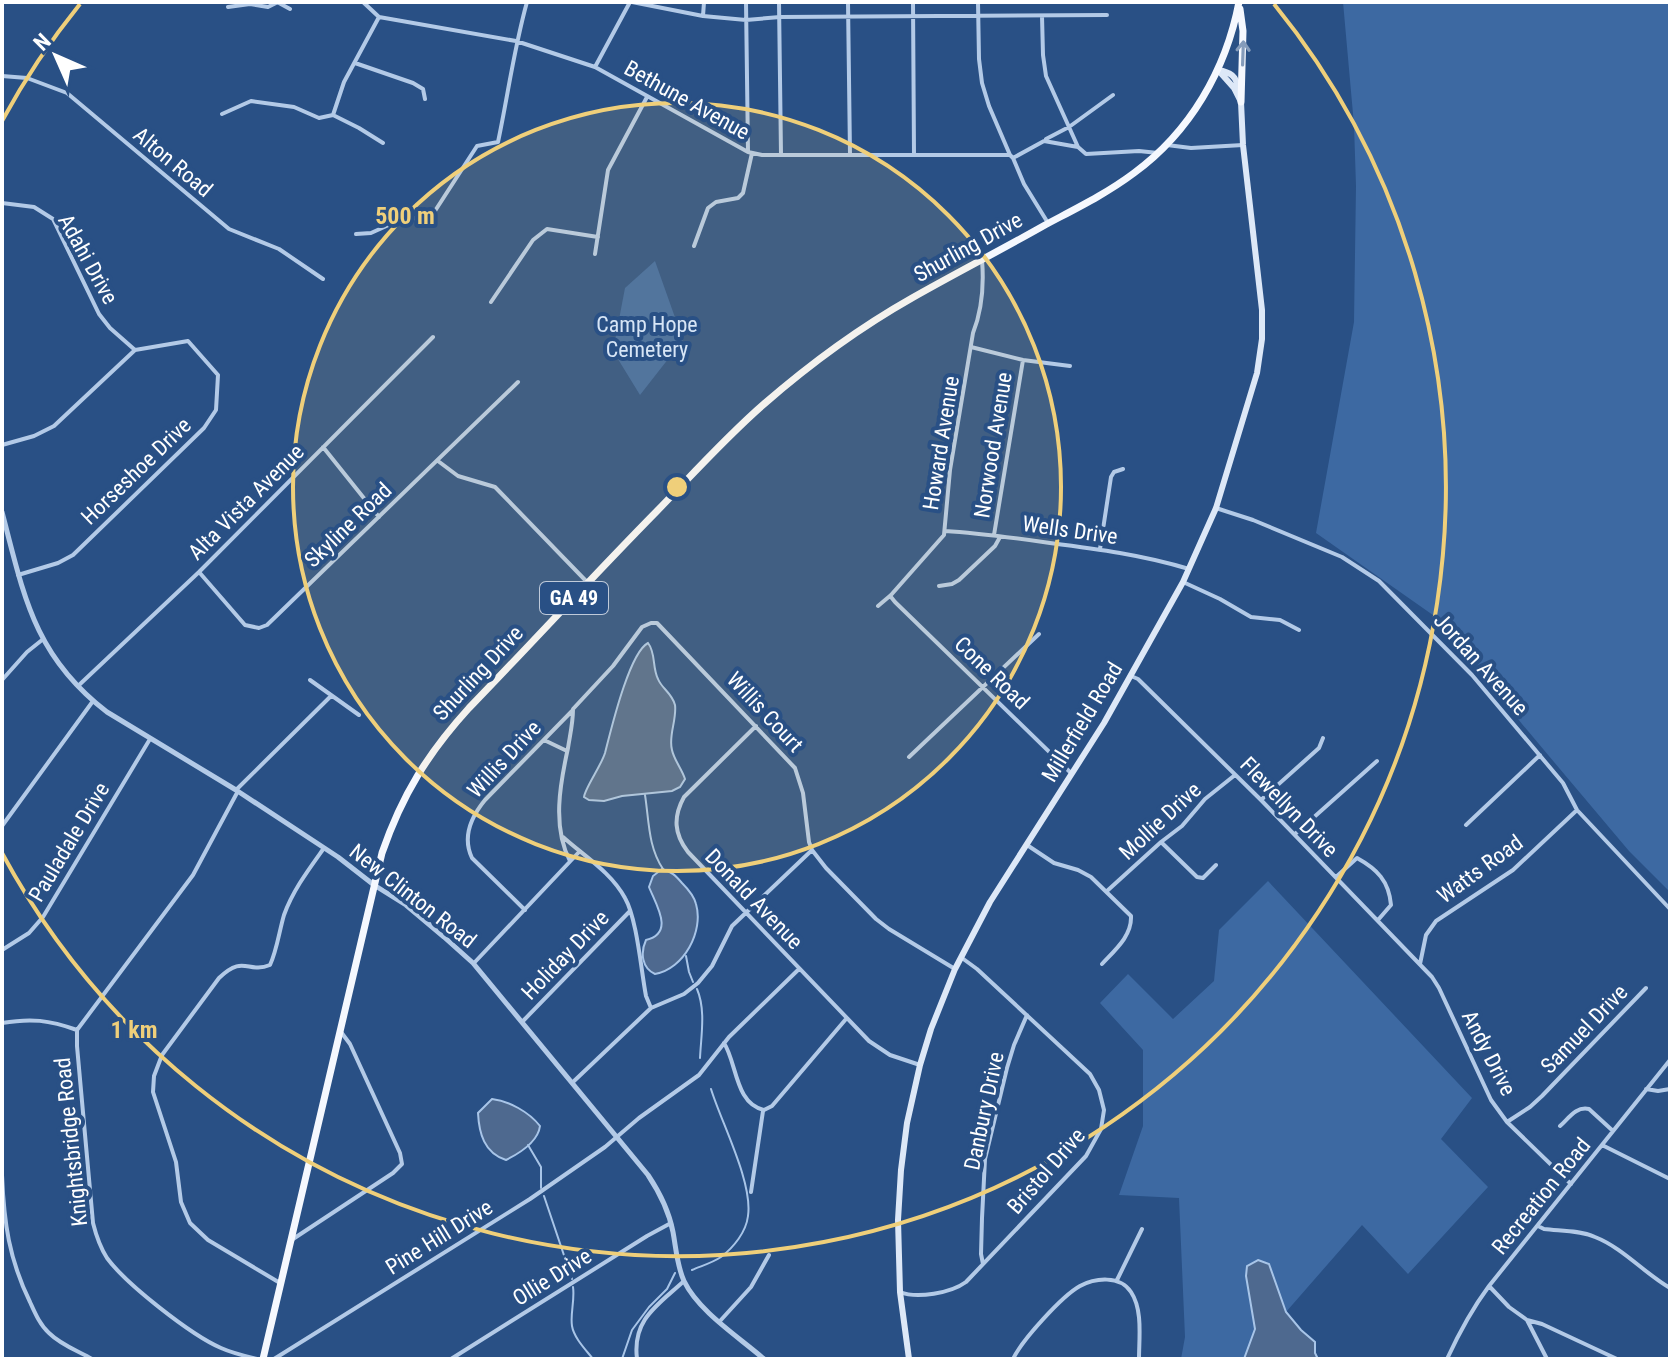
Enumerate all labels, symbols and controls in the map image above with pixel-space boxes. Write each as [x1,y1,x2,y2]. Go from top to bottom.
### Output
north arrow [16,16,96,96]
text: N [29,29,56,56]
one-way arrow [1235,40,1250,67]
street label: Bethune Avenue [620,55,754,145]
street label: Alton Road [129,122,217,202]
text: 500 m [375,202,435,230]
street label: Shurling Drive [909,207,1027,287]
street label: Adahi Drive [53,210,123,308]
park label: Camp Hope Cemetery [596,312,698,362]
street label: Norwood Avenue [969,370,1017,520]
street label: Howard Avenue [918,374,964,512]
street label: Horseshoe Drive [76,412,196,530]
street label: Alta Vista Avenue [183,439,309,565]
centre of rings [663,473,691,501]
street label: Skyline Road [299,478,397,572]
street label: Wells Drive [1021,511,1119,549]
road number: GA 49 [540,582,608,614]
street label: Jordan Avenue [1429,608,1533,720]
street label: Shurling Drive [428,621,528,725]
street label: Cone Road [950,631,1034,715]
street label: Millerfield Road [1037,658,1127,786]
street label: Willis Court [722,667,808,757]
street label: Willis Drive [462,715,546,803]
street label: Flewellyn Drive [1235,752,1343,862]
street label: Mollie Drive [1114,777,1206,865]
street label: Pauladale Drive [24,778,114,906]
street label: Watts Road [1433,830,1527,908]
street label: New Clinton Road [345,839,481,953]
street label: Donald Avenue [700,844,808,954]
street label: Holiday Drive [516,905,614,1005]
street label: Samuel Drive [1536,980,1632,1078]
street label: Andy Drive [1457,1006,1521,1100]
text: 1 km [111,1016,157,1044]
street label: Danbury Drive [959,1050,1009,1172]
street label: Knightsbridge Road [50,1056,92,1228]
street label: Bristol Drive [1002,1123,1090,1219]
street label: Recreation Road [1487,1133,1595,1259]
street label: Pine Hill Drive [381,1194,497,1280]
street label: Ollie Drive [508,1243,596,1311]

